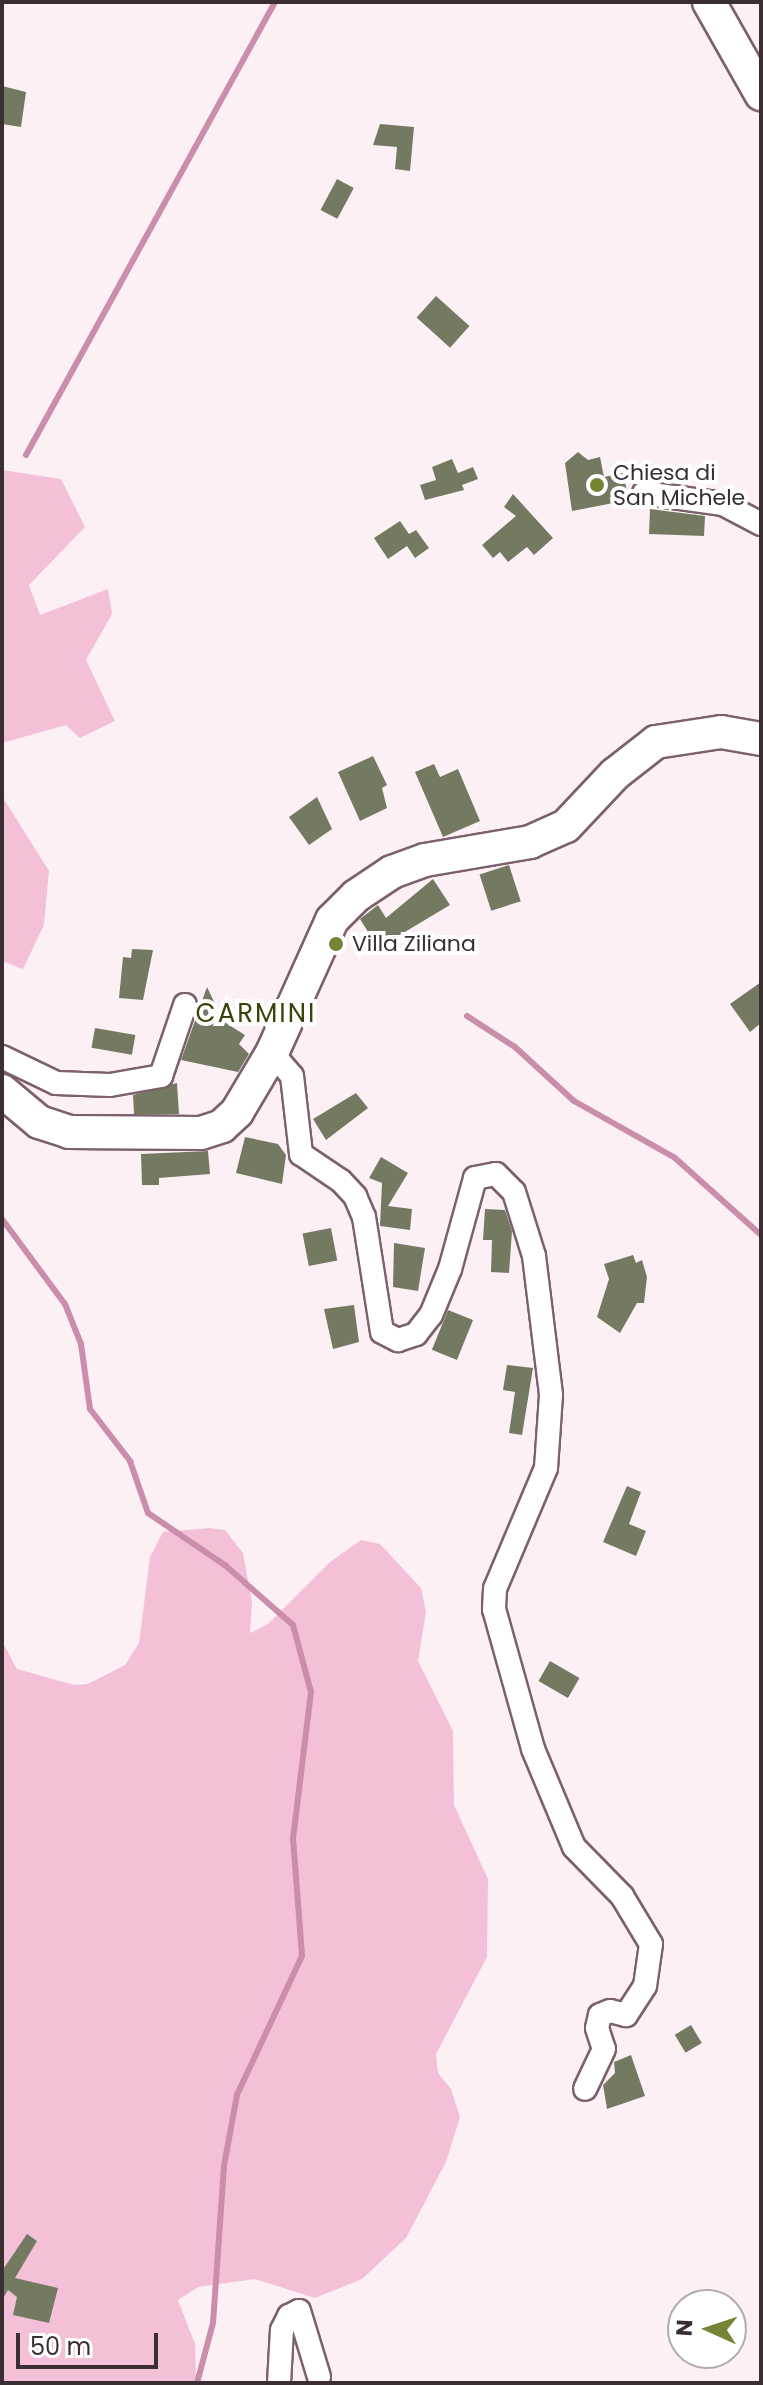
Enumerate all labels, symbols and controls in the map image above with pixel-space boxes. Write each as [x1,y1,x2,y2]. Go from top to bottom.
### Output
place label: Chiesa di San Michele [613,459,745,510]
marker: Chiesa di San Michele [588,476,606,494]
place label: Villa Ziliana [352,931,476,957]
marker: Villa Ziliana [327,935,345,953]
district label: CARMINI [196,998,316,1030]
north arrow [667,2289,747,2369]
scale bar [20,2317,162,2367]
text: N [669,2319,700,2337]
text: 50 m [30,2330,91,2363]

